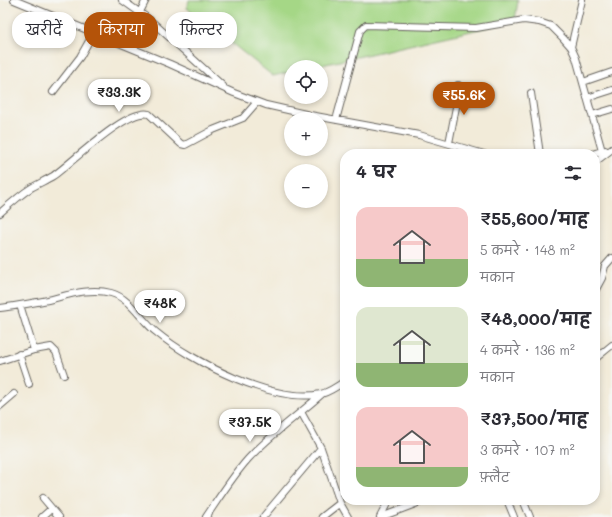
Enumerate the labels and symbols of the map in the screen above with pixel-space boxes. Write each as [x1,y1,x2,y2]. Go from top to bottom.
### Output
pin: ₹33.3K [86,79,152,113]
pin: ₹55.6K [431,82,497,116]
pin: ₹48K [136,290,184,324]
pin: ₹37.5K [217,409,283,443]

